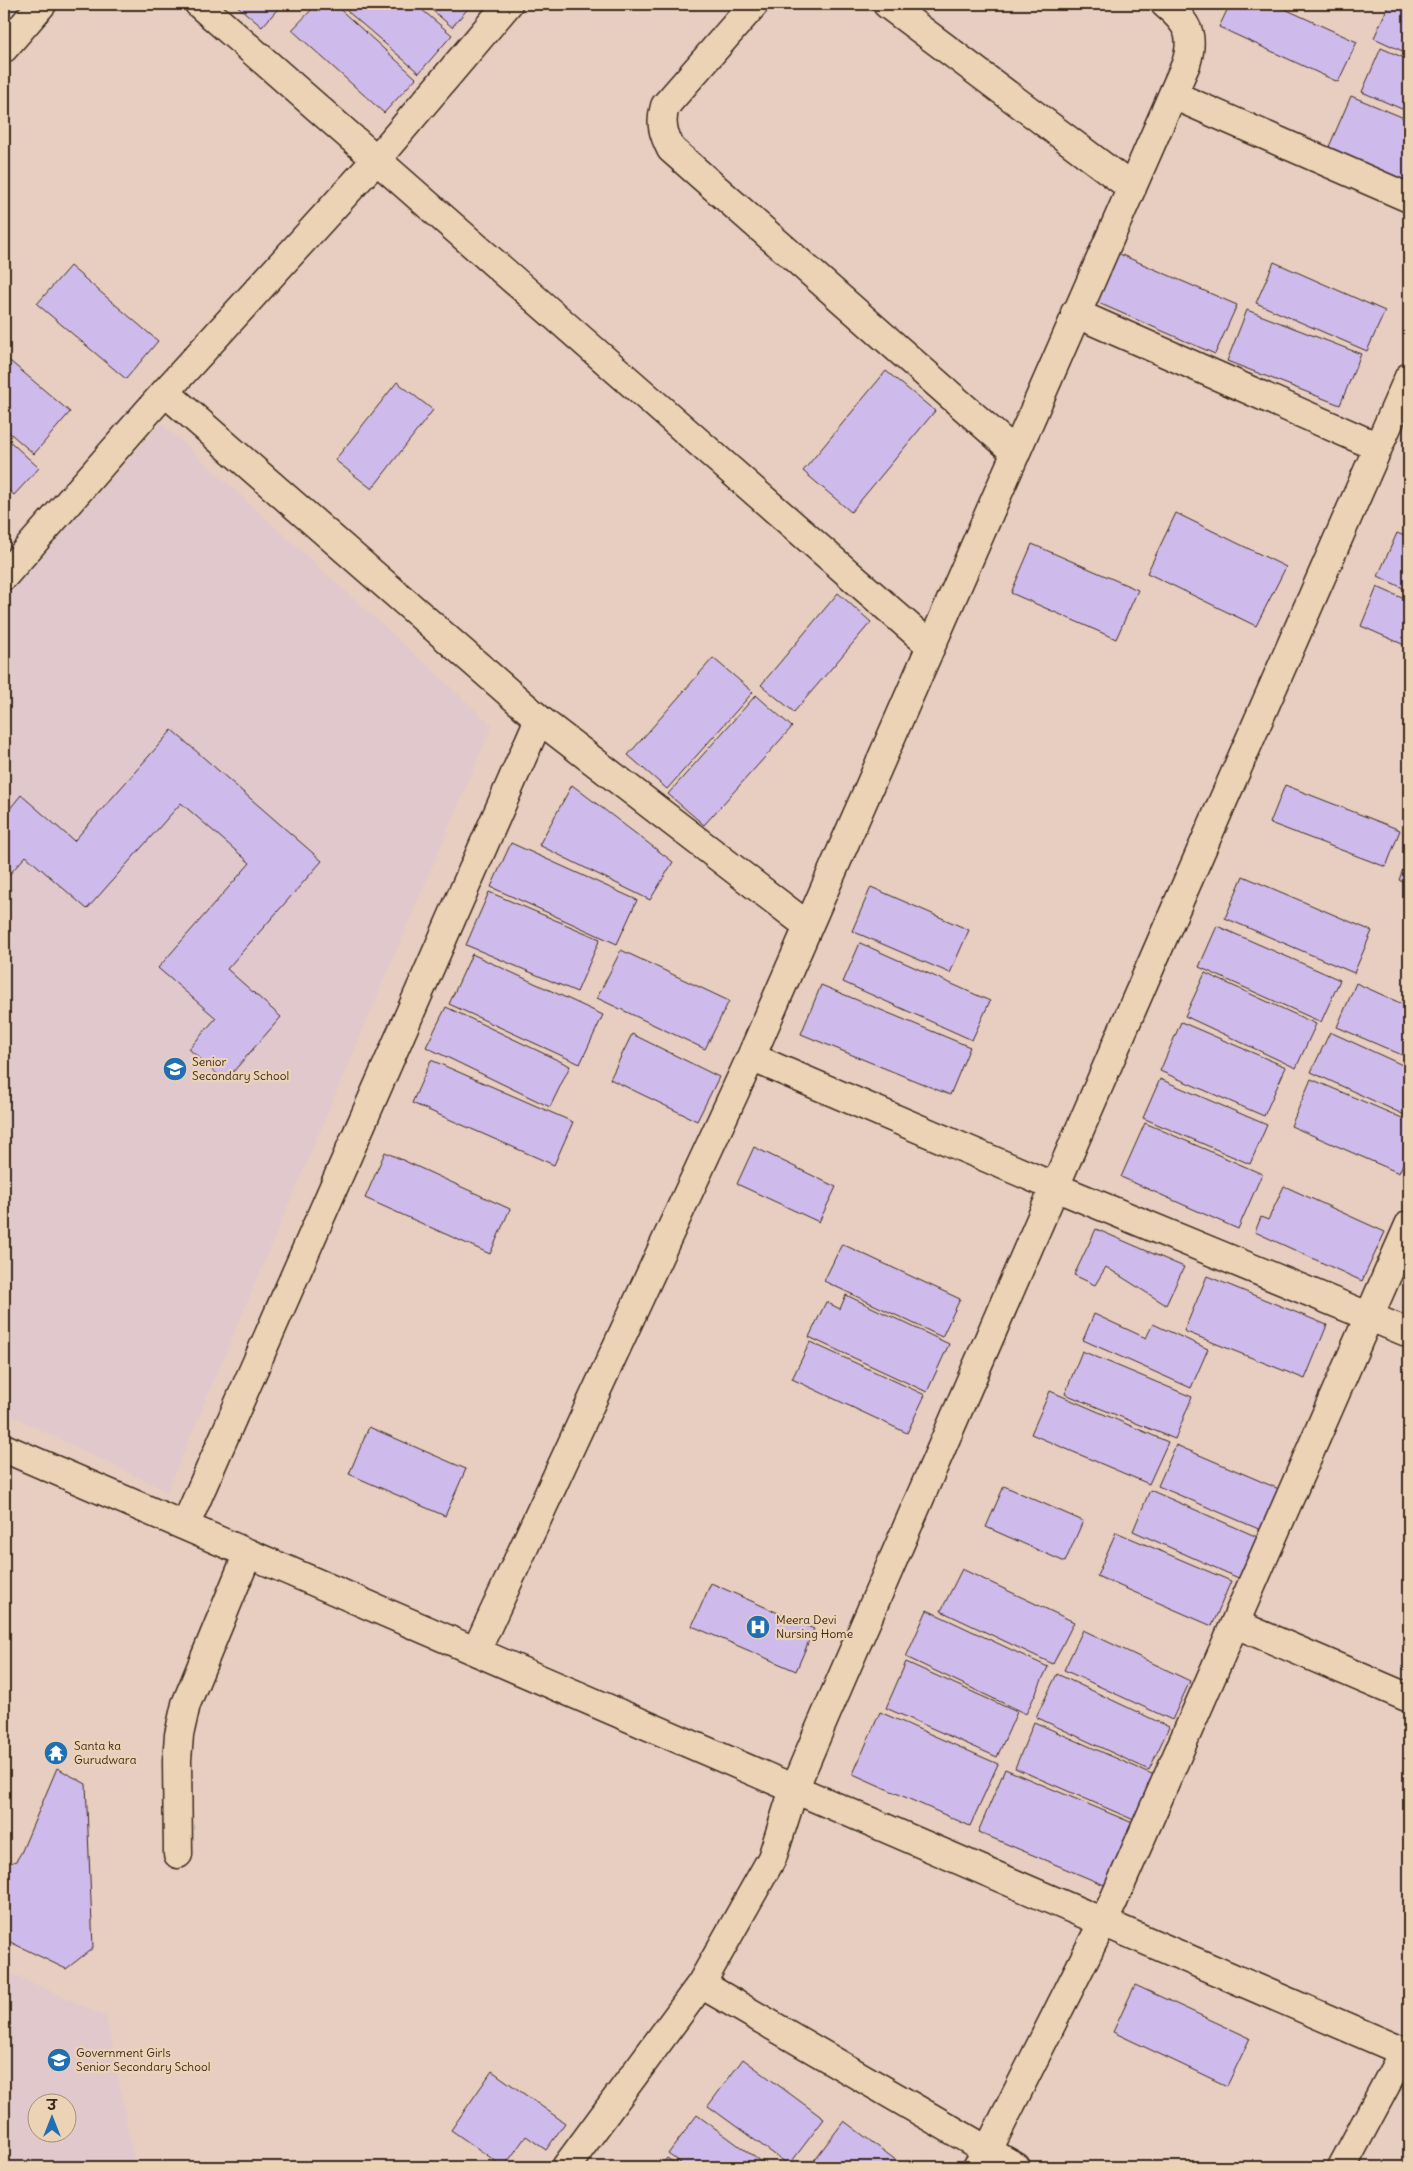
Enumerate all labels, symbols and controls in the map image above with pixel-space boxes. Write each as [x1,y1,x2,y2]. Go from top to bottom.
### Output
place label: Senior Secondary School [192,1054,289,1083]
school or university icon: Senior Secondary School [162,1056,188,1082]
place label: Meera Devi Nursing Home [776,1612,853,1641]
hospital icon: Meera Devi Nursing Home [745,1614,771,1640]
place label: Santa ka Gurudwara [74,1738,137,1767]
temple icon: Santa ka Gurudwara [43,1740,69,1766]
place label: Government Girls Senior Secondary School [76,2045,210,2074]
school or university icon: Government Girls Senior Secondary School [46,2047,72,2073]
north arrow [28,2094,78,2144]
text: उ [45,2096,58,2114]

